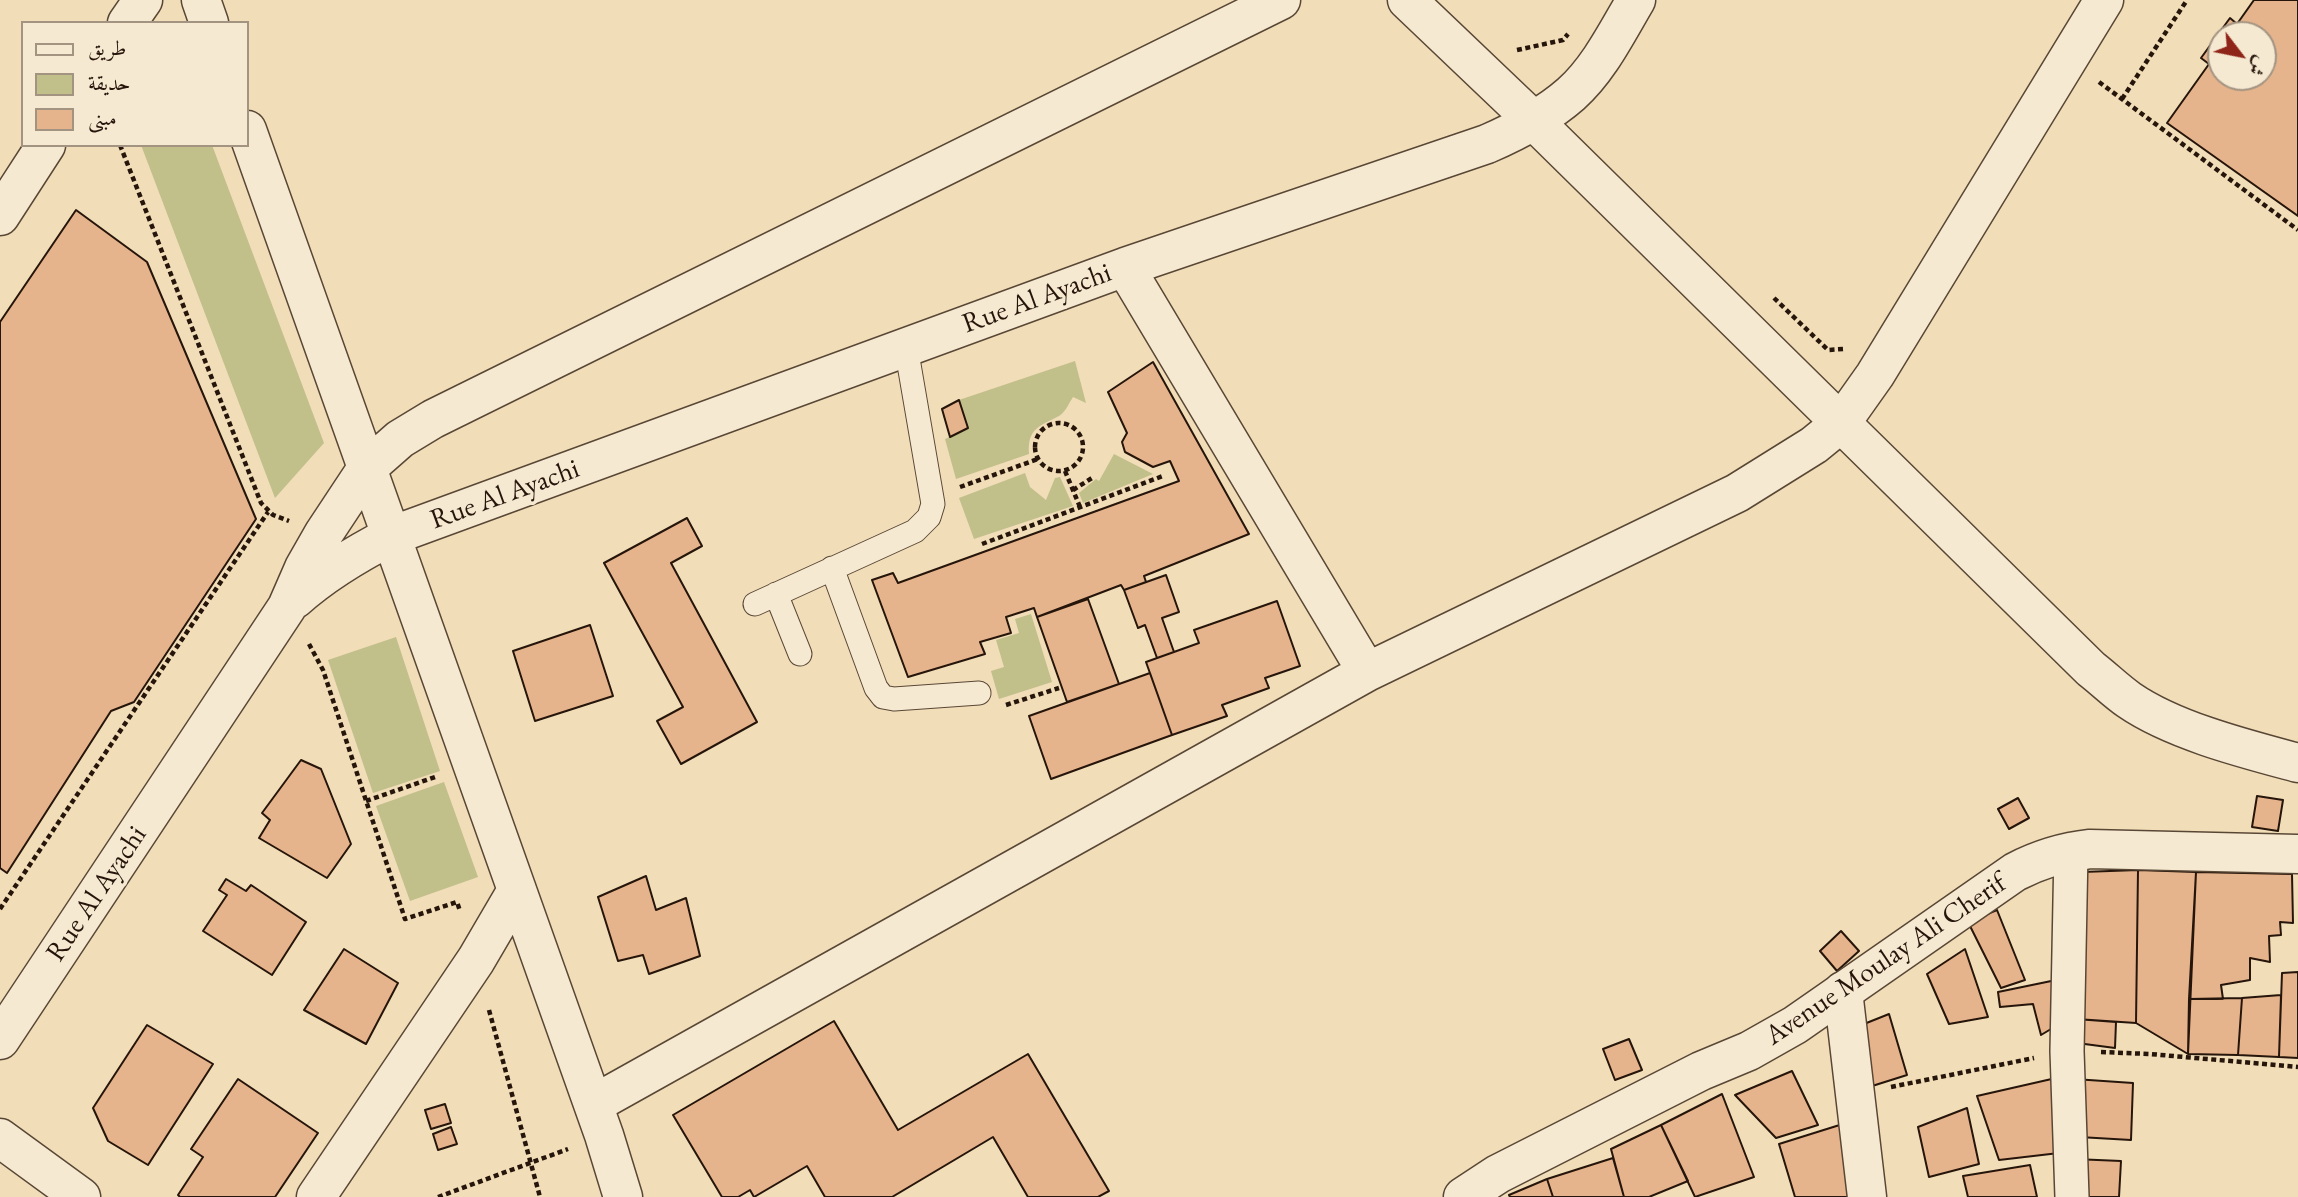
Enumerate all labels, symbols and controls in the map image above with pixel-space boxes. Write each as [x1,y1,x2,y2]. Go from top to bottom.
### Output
legend [21,21,248,147]
north arrow [2207,21,2277,91]
text: طريق [88,34,126,61]
text: ش [2243,52,2274,81]
text: حديقة [88,69,131,96]
text: مبنى [88,104,117,131]
street label: Rue Al Ayachi [958,257,1116,341]
street label: Rue Al Ayachi [426,453,584,537]
street label: Rue Al Ayachi [39,820,155,968]
street label: Avenue Moulay Ali Cherif [1759,867,2013,1053]

